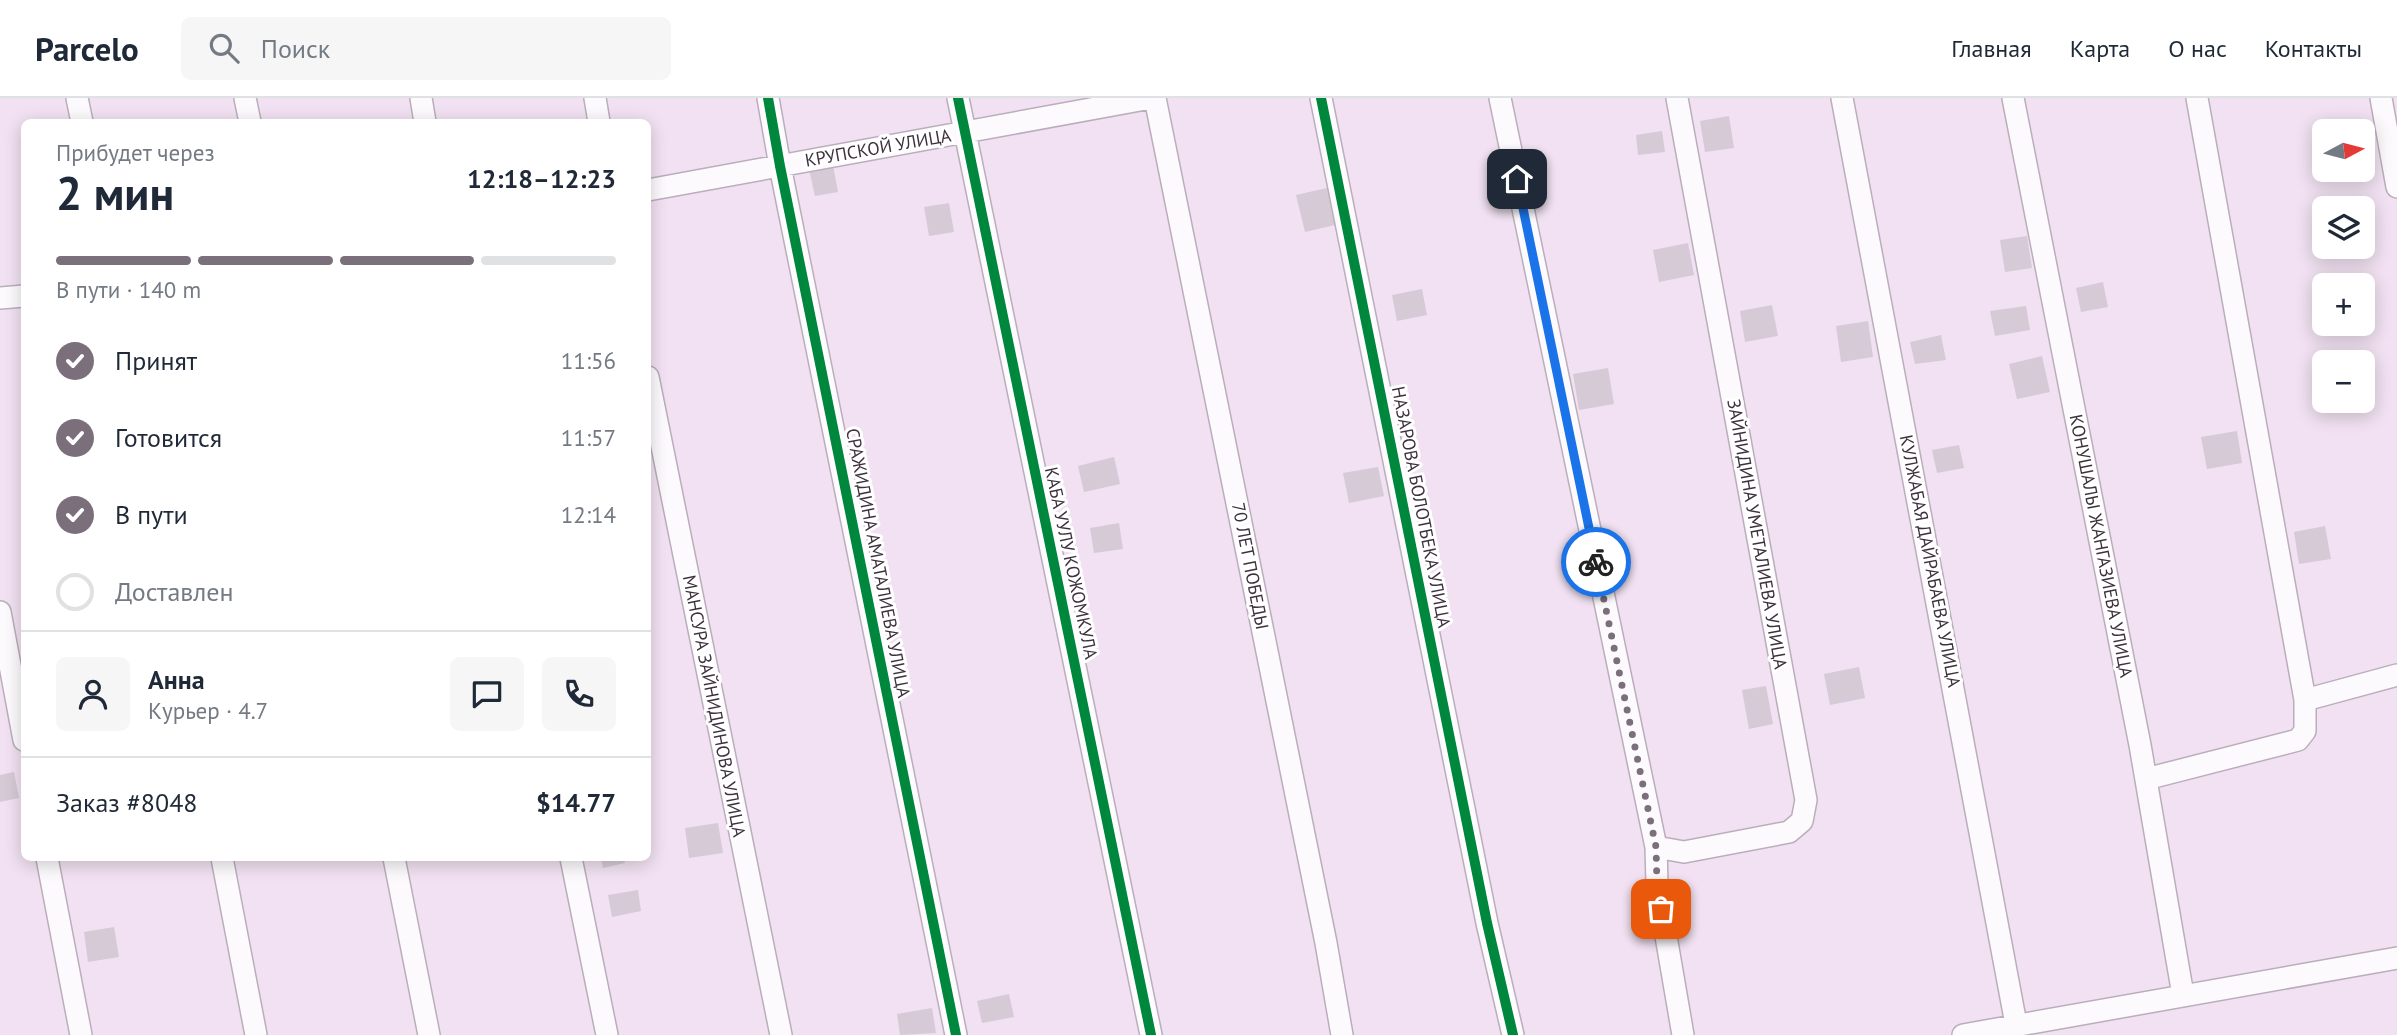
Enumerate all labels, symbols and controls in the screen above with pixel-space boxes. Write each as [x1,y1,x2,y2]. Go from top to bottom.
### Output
search box [181,17,671,80]
text: Parcelo [35,27,139,70]
icon: search [205,29,243,67]
text: Поиск [261,32,330,65]
text: Главная [1951,33,2032,64]
text: Карта [2070,33,2130,64]
text: О нас [2168,33,2227,64]
text: Контакты [2265,33,2362,64]
north arrow [2312,119,2375,182]
map controls [2312,119,2375,413]
street label: КРУПСКОЙ УЛИЦА [803,123,953,172]
text: Прибудет через [56,138,215,167]
pin [1487,149,1547,209]
icon: home [1498,160,1536,198]
text: 12:18–12:23 [467,162,616,195]
text: 2 мин [56,163,174,223]
button: layers [2312,196,2375,259]
button: + [2312,273,2375,336]
text: В пути · 140 m [56,275,201,304]
icon: check [56,342,94,380]
text: Принят [115,344,197,377]
text: 11:56 [561,346,616,375]
button: − [2312,350,2375,413]
street label: НАЗАРОВА БОЛОТБЕКА УЛИЦА [1387,384,1456,630]
street label: ЗАЙНИДИНА УМЕТАЛИЕВА УЛИЦА [1722,397,1793,671]
street label: КОНУШАЛЫ ЖАНГАЗИЕВА УЛИЦА [2065,412,2138,680]
icon: check [56,419,94,457]
text: Готовится [115,421,222,454]
text: 11:57 [561,423,616,452]
street label: СРАЖИДИНА АМАТАЛИЕВА УЛИЦА [841,426,916,700]
street label: КУЛЖАБАЯ ДАЙРАБАЕВА УЛИЦА [1895,433,1966,689]
street label: КАБА УУЛУ КОЖОМКУЛА [1040,465,1103,661]
icon: check [56,496,94,534]
text: В пути [115,498,188,531]
text: 12:14 [561,500,616,529]
street label: 70 ЛЕТ ПОБЕДЫ [1227,500,1274,631]
courier [1561,527,1631,597]
icon: bike [1577,543,1615,581]
street label: МАНСУРА ЗАЙНИДИНОВА УЛИЦА [678,573,751,839]
text: Доставлен [115,575,234,608]
button: person [56,657,130,731]
button: chat [450,657,524,731]
button: phone [542,657,616,731]
text: Анна [148,663,205,696]
text: Курьер · 4.7 [148,696,268,725]
text: Заказ #8048 [56,786,198,819]
text: $14.77 [536,786,616,819]
pin [1631,879,1691,939]
icon: bag [1642,890,1680,928]

